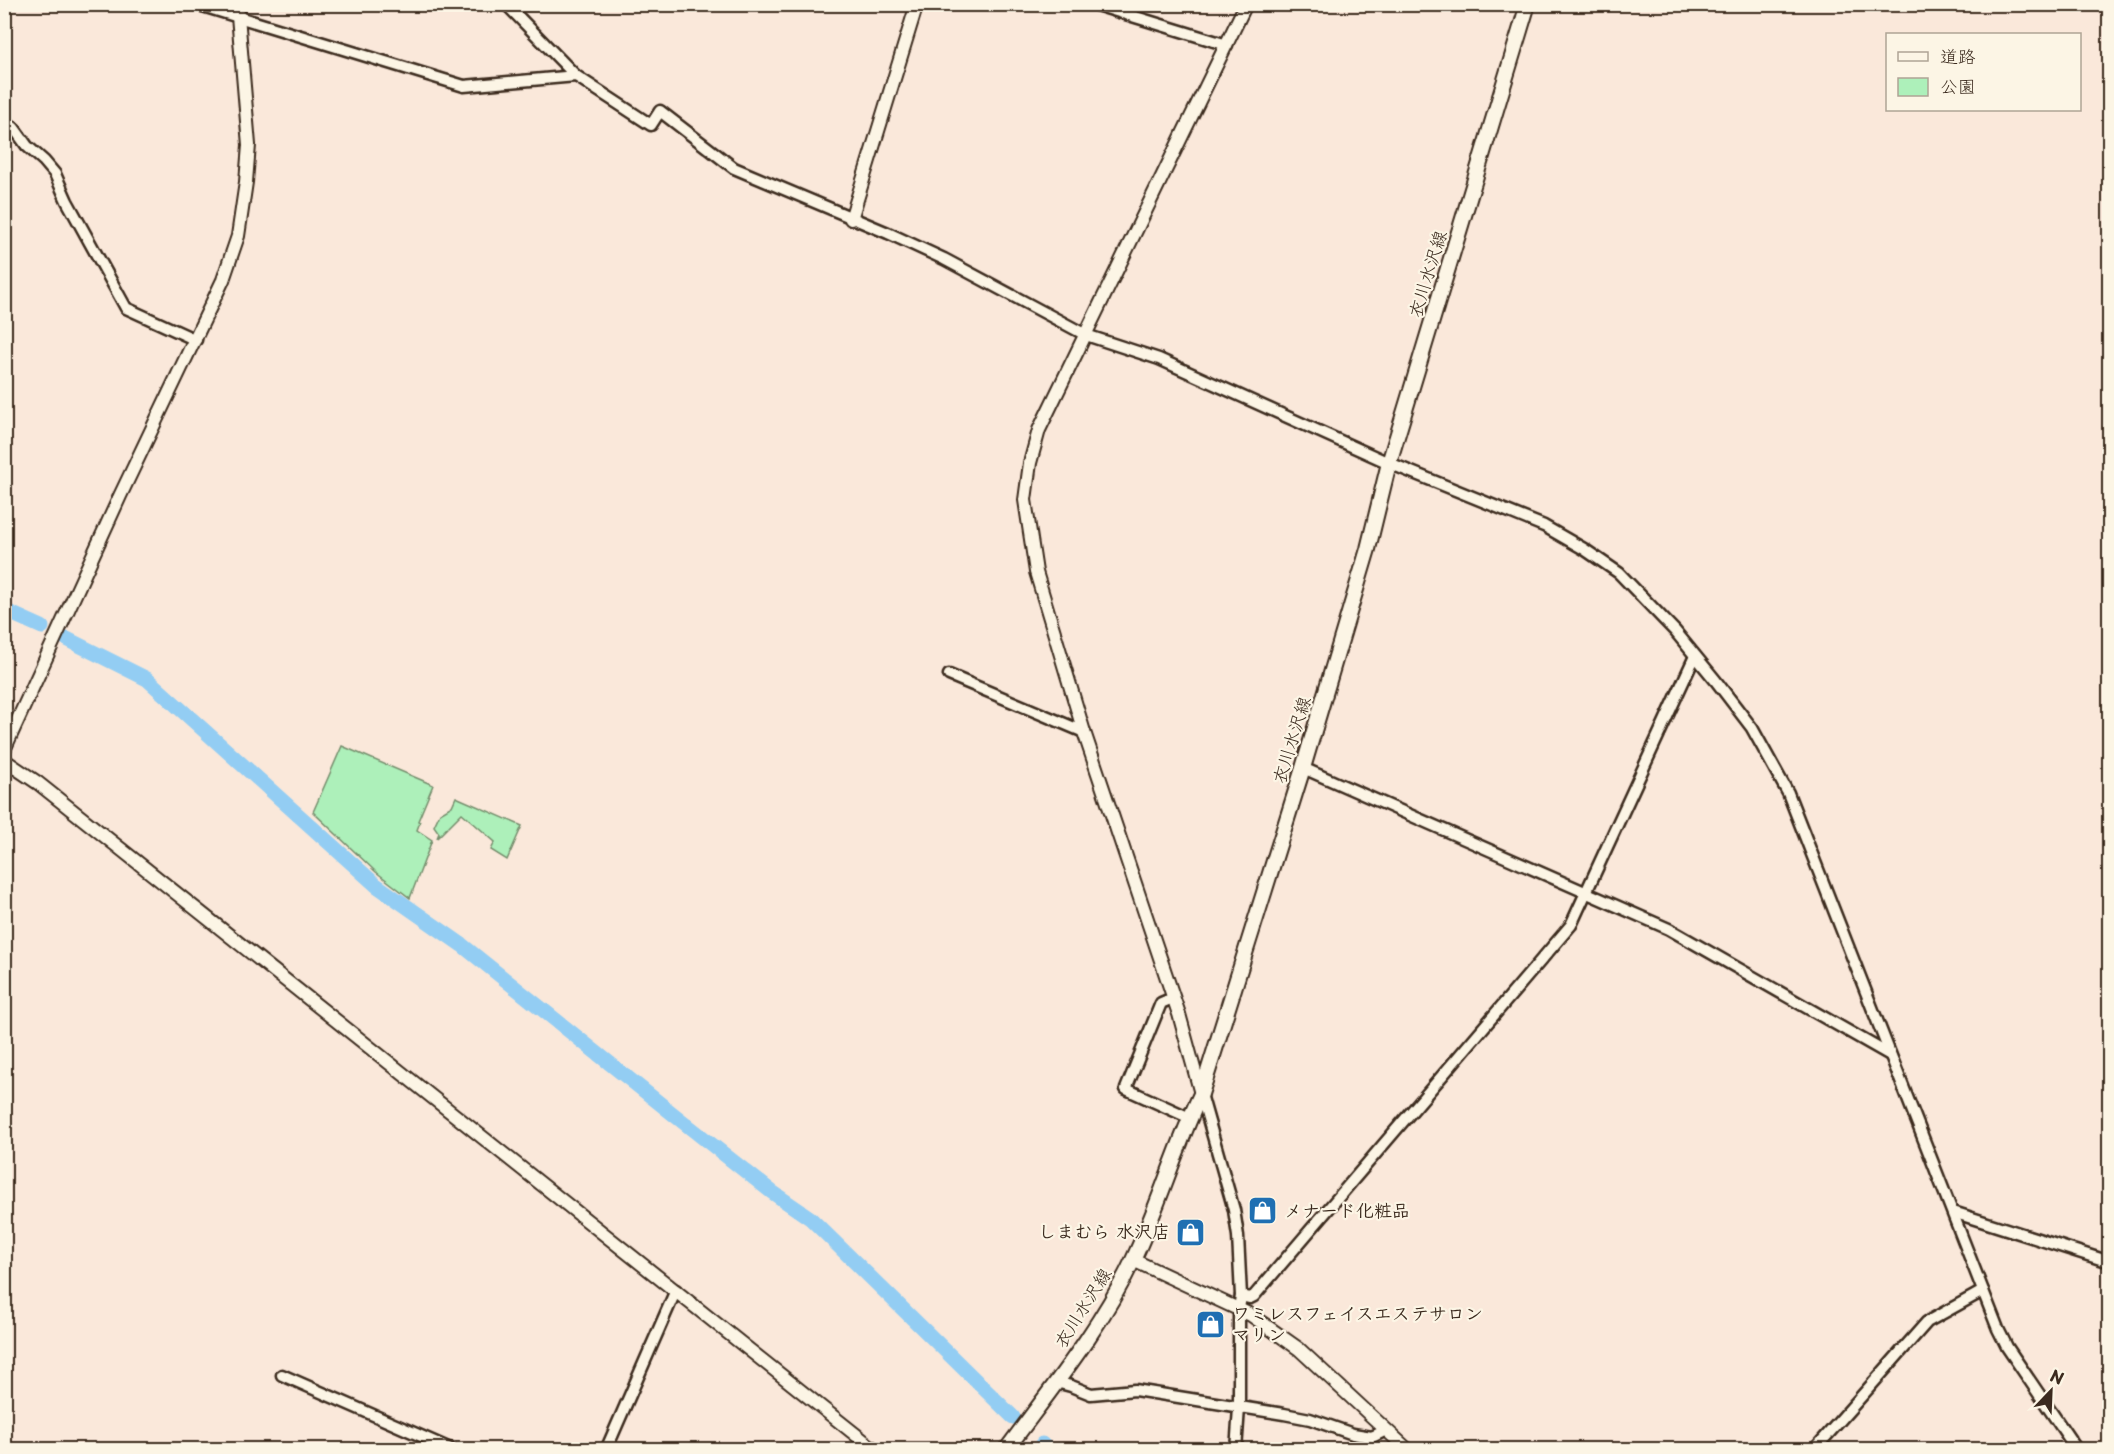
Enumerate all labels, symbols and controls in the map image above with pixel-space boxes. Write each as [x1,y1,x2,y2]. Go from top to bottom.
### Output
legend [1886,33,2081,111]
text: 道路 [1940,42,1976,69]
text: 公園 [1940,72,1976,99]
street label: 衣川水沢線 [1400,227,1453,321]
street label: 衣川水沢線 [1264,693,1317,787]
shop icon: メナード化粧品 [1247,1195,1279,1227]
place label: メナード化粧品 [1284,1196,1410,1223]
shop icon: しまむら 水沢店 [1175,1216,1207,1248]
place label: しまむら 水沢店 [1038,1217,1170,1244]
street label: 衣川水沢線 [1046,1262,1117,1353]
place label: ワミレスフェイスエステサロン マリン [1232,1299,1483,1347]
shop icon: ワミレスフェイスエステサロン マリン [1195,1308,1227,1340]
north arrow [2021,1361,2081,1421]
text: N [2047,1363,2068,1390]

